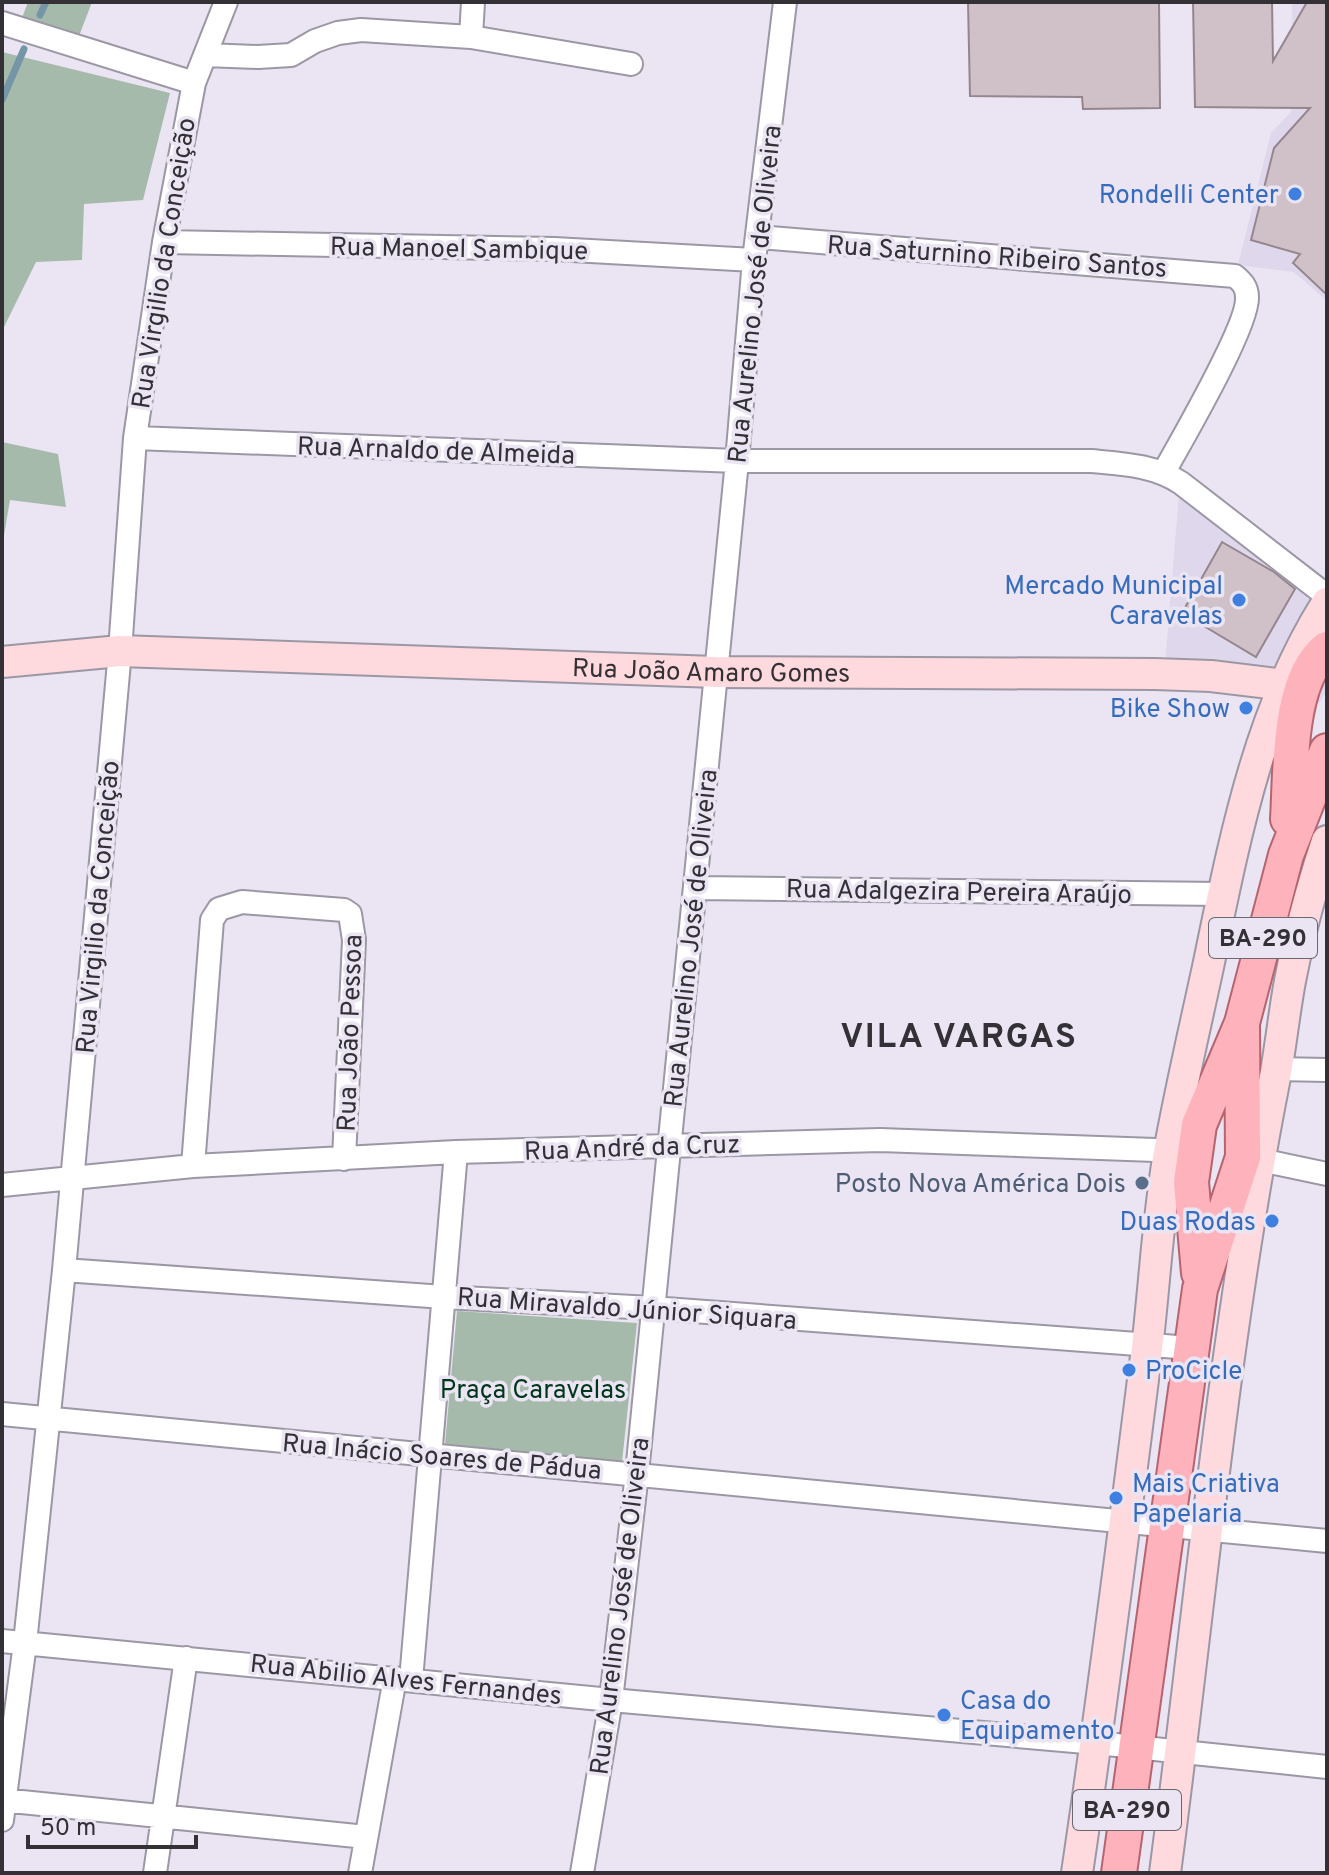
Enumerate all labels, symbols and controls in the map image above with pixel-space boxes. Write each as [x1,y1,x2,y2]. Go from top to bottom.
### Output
street label: Rua Virgilio da Conceição [126,115,205,411]
street label: Rua Aurelino José de Oliveira [722,123,791,465]
place label: Rondelli Center [1099,180,1279,213]
marker: Rondelli Center [1286,185,1304,203]
street label: Rua Saturnino Ribeiro Santos [826,230,1168,287]
street label: Rua Manoel Sambique [329,232,588,269]
street label: Rua Arnaldo de Almeida [296,431,575,474]
place label: Mercado Municipal Caravelas [1004,571,1223,634]
marker: Mercado Municipal Caravelas [1230,591,1248,609]
street label: Rua João Amaro Gomes [571,653,850,692]
place label: Bike Show [1110,694,1230,727]
marker: Bike Show [1237,699,1255,717]
street label: Rua Virgilio da Conceição [70,759,129,1055]
street label: Rua Aurelino José de Oliveira [658,767,727,1109]
street label: Rua Adalgezira Pereira Araújo [786,874,1132,913]
road number: BA-290 [1209,918,1317,958]
street label: Rua João Pessoa [332,934,371,1132]
district label: VILA VARGAS [840,1017,1078,1060]
street label: Rua André da Cruz [523,1129,741,1170]
place label: Posto Nova América Dois [835,1169,1126,1202]
marker: Posto Nova América Dois [1133,1174,1151,1192]
place label: Duas Rodas [1119,1207,1256,1240]
marker: Duas Rodas [1263,1212,1281,1230]
street label: Rua Miravaldo Júnior Siquara [456,1282,798,1339]
place label: ProCicle [1145,1356,1242,1389]
marker: ProCicle [1120,1361,1138,1379]
park label: Praça Caravelas [440,1375,626,1408]
street label: Rua Inácio Soares de Pádua [281,1428,603,1489]
street label: Rua Aurelino José de Oliveira [584,1436,659,1777]
place label: Mais Criativa Papelaria [1132,1469,1280,1532]
marker: Mais Criativa Papelaria [1107,1489,1125,1507]
street label: Rua Abilio Alves Fernandes [248,1649,563,1714]
place label: Casa do Equipamento [960,1686,1115,1749]
marker: Casa do Equipamento [935,1706,953,1724]
road number: BA-290 [1073,1790,1181,1830]
scale bar [28,1799,196,1849]
text: 50 m [40,1814,96,1844]

